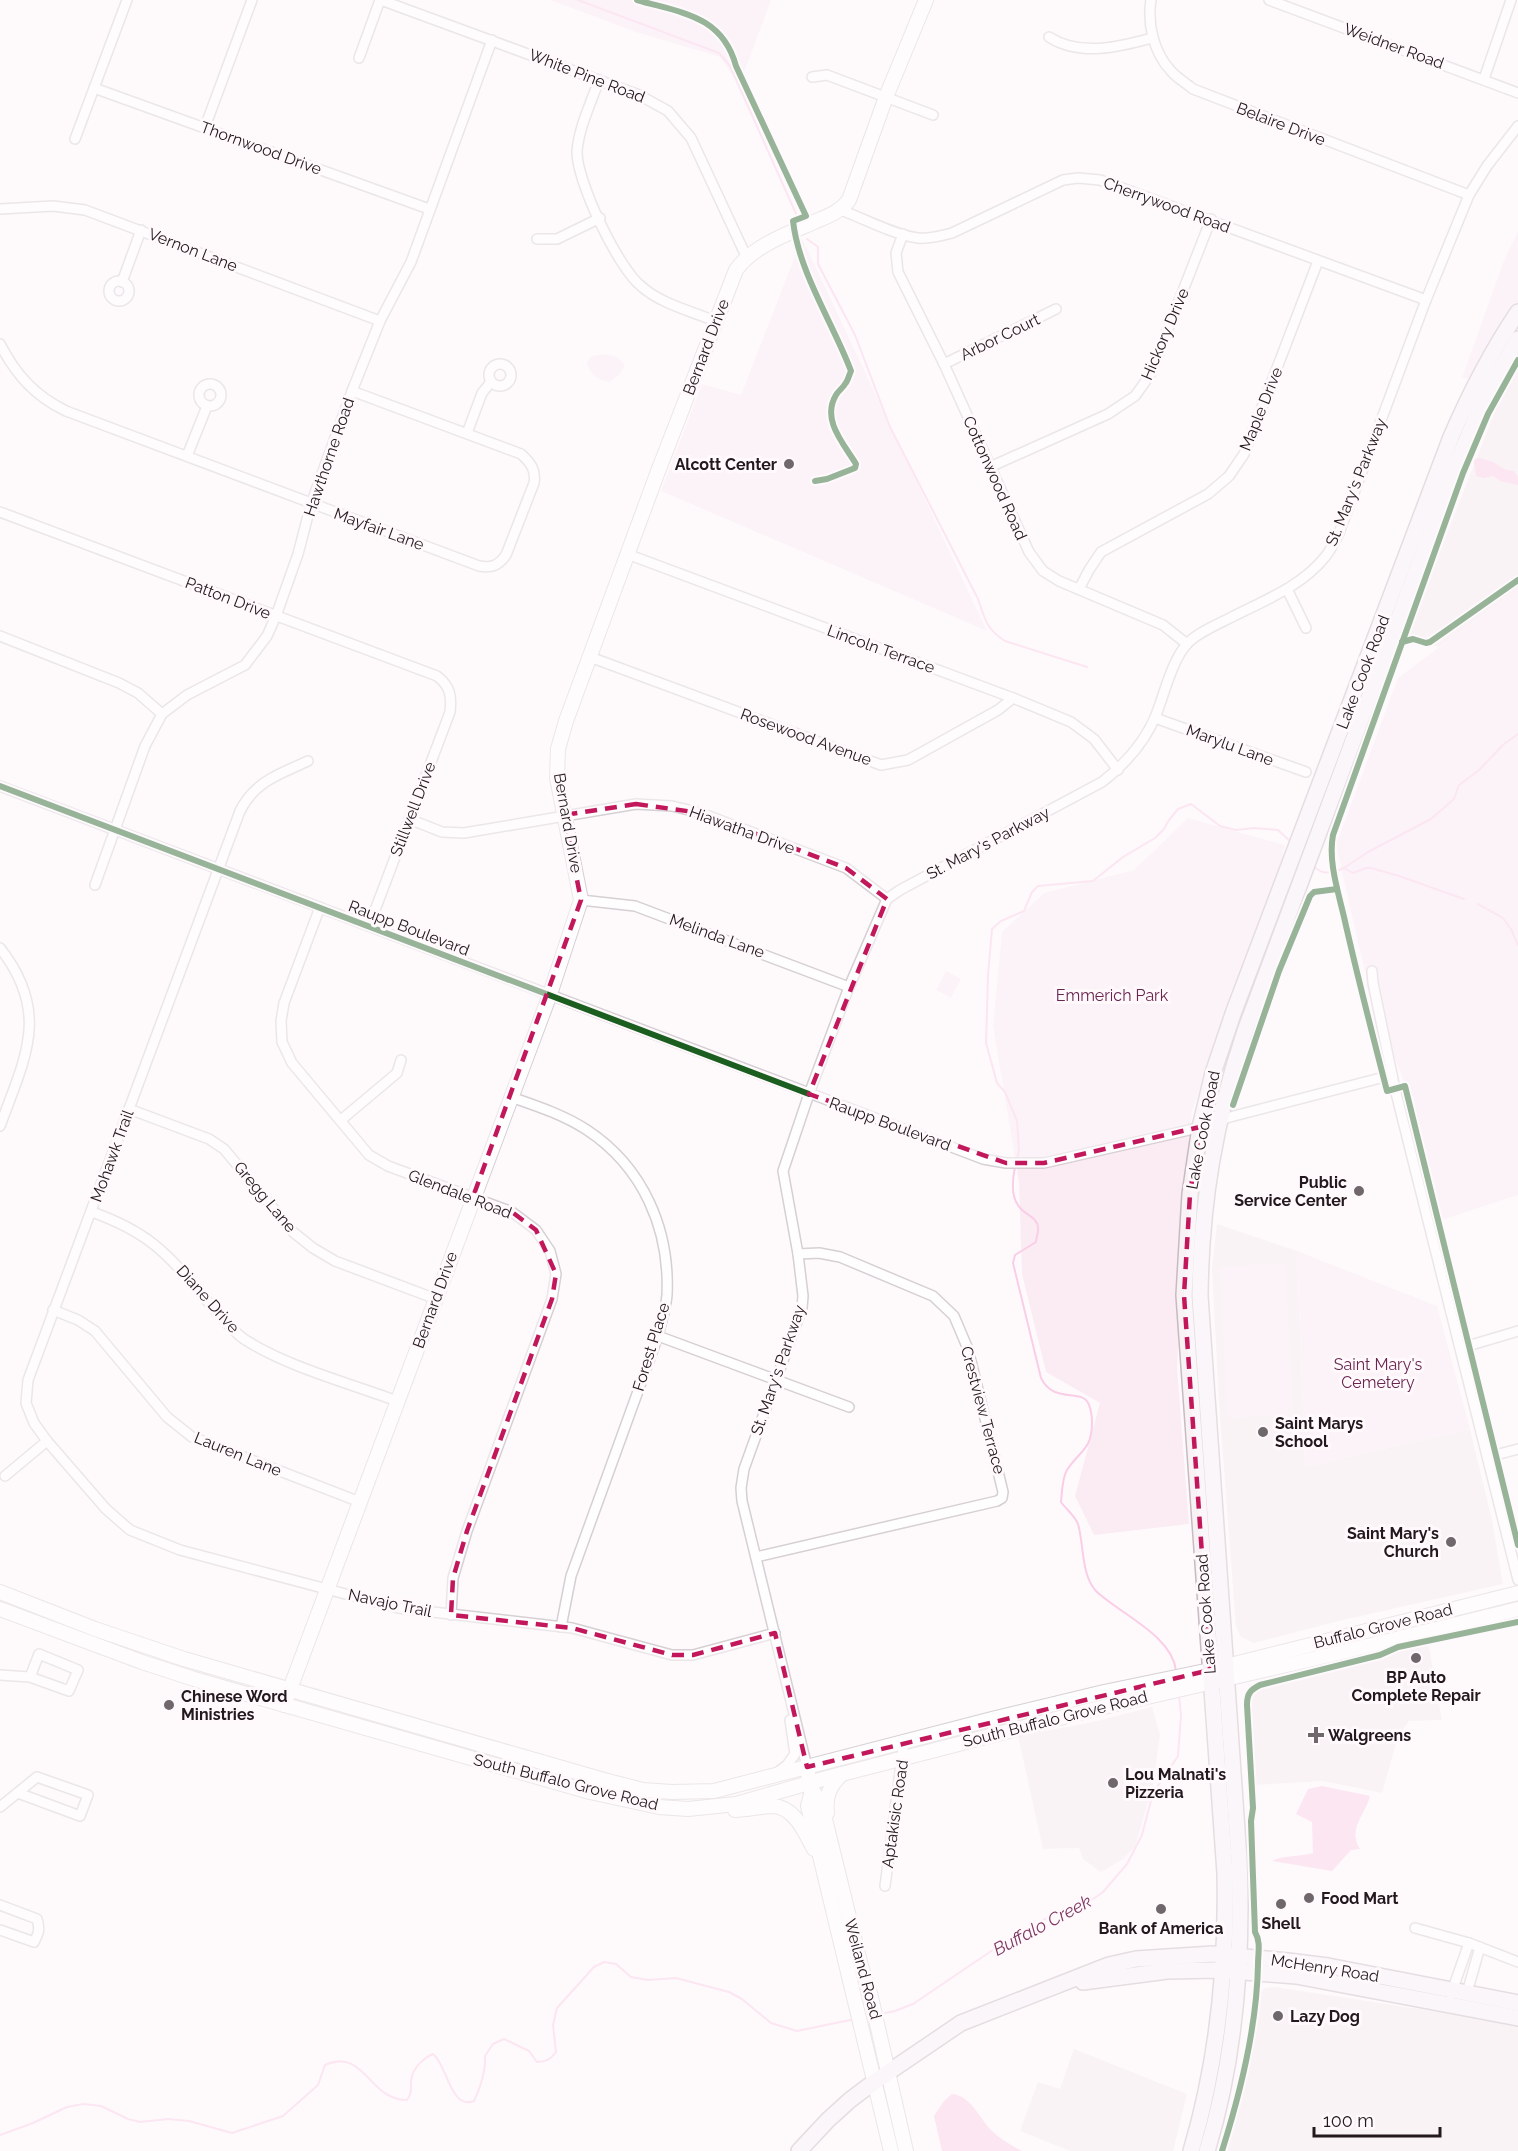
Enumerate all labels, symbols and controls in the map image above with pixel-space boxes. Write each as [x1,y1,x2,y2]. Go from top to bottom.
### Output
street label: Weidner Road [1341,19,1447,73]
street label: White Pine Road [526,45,648,107]
street label: Belaire Drive [1234,98,1328,150]
street label: Thornwood Drive [198,117,324,179]
street label: Cherrywood Road [1101,173,1233,237]
street label: Vernon Lane [146,224,240,276]
street label: Hickory Drive [1137,285,1193,383]
street label: Bernard Drive [679,296,733,398]
street label: Arbor Court [957,309,1043,364]
street label: Maple Drive [1236,364,1286,454]
street label: Hawthorne Road [300,395,358,519]
street label: Cottonwood Road [959,413,1031,543]
street label: St. Mary's Parkway [1322,415,1390,549]
place label: Alcott Center [675,455,777,474]
marker: Alcott Center [782,457,796,471]
street label: Mayfair Lane [331,504,427,554]
street label: Patton Drive [182,573,274,623]
street label: Lake Cook Road [1333,612,1393,732]
street label: Lincoln Terrace [825,621,937,677]
street label: Rosewood Avenue [738,704,874,770]
street label: Marylu Lane [1184,720,1276,770]
street label: Stillwell Drive [386,759,440,859]
street label: Bernard Drive [550,771,586,875]
street label: Hiawatha Drive [687,802,797,858]
street label: St. Mary's Parkway [923,802,1053,883]
street label: Raupp Boulevard [346,896,472,960]
street label: Melinda Lane [667,910,767,962]
park label: Emmerich Park [1056,986,1169,1005]
street label: Lake Cook Road [1182,1069,1224,1191]
street label: Raupp Boulevard [827,1093,953,1155]
street label: Mohawk Trail [87,1107,138,1205]
street label: Gregg Lane [230,1158,300,1236]
street label: Glendale Road [406,1166,515,1222]
place label: Public Service Center [1234,1173,1347,1210]
marker: Public Service Center [1352,1184,1366,1198]
street label: Bernard Drive [409,1249,461,1351]
street label: Diane Drive [173,1261,243,1337]
street label: Forest Place [629,1300,673,1394]
street label: St. Mary's Parkway [747,1302,809,1438]
street label: Crestview Terrace [957,1344,1009,1476]
park label: Saint Mary's Cemetery [1334,1355,1422,1392]
place label: Saint Marys School [1275,1414,1363,1451]
marker: Saint Marys School [1256,1425,1270,1439]
street label: Lauren Lane [192,1428,284,1480]
place label: Saint Mary's Church [1347,1524,1439,1561]
marker: Saint Mary's Church [1444,1535,1458,1549]
street label: Lake Cook Road [1192,1553,1220,1675]
street label: Navajo Trail [346,1585,434,1621]
street label: Buffalo Grove Road [1312,1600,1454,1652]
marker: BP Auto Complete Repair [1409,1651,1423,1665]
place label: BP Auto Complete Repair [1351,1668,1481,1705]
place label: Chinese Word Ministries [181,1687,288,1724]
street label: South Buffalo Grove Road [961,1687,1149,1751]
marker: Chinese Word Ministries [162,1698,176,1712]
place label: Walgreens [1328,1726,1411,1745]
marker: Walgreens [1309,1728,1323,1742]
street label: South Buffalo Grove Road [472,1750,660,1814]
street label: Aptakisic Road [878,1759,912,1869]
place label: Lou Malnati's Pizzeria [1125,1765,1226,1802]
marker: Lou Malnati's Pizzeria [1106,1776,1120,1790]
place label: Food Mart [1321,1889,1399,1908]
water label: Buffalo Creek [989,1890,1095,1960]
marker: Food Mart [1302,1891,1316,1905]
marker: Shell [1274,1897,1288,1911]
marker: Bank of America [1154,1902,1168,1916]
place label: Shell [1261,1914,1302,1933]
street label: Weiland Road [840,1917,886,2021]
place label: Bank of America [1099,1919,1223,1938]
street label: McHenry Road [1269,1950,1381,1986]
place label: Lazy Dog [1290,2007,1360,2026]
marker: Lazy Dog [1271,2009,1285,2023]
scale bar [1314,2100,1440,2138]
text: 100 m [1323,2110,1374,2131]

